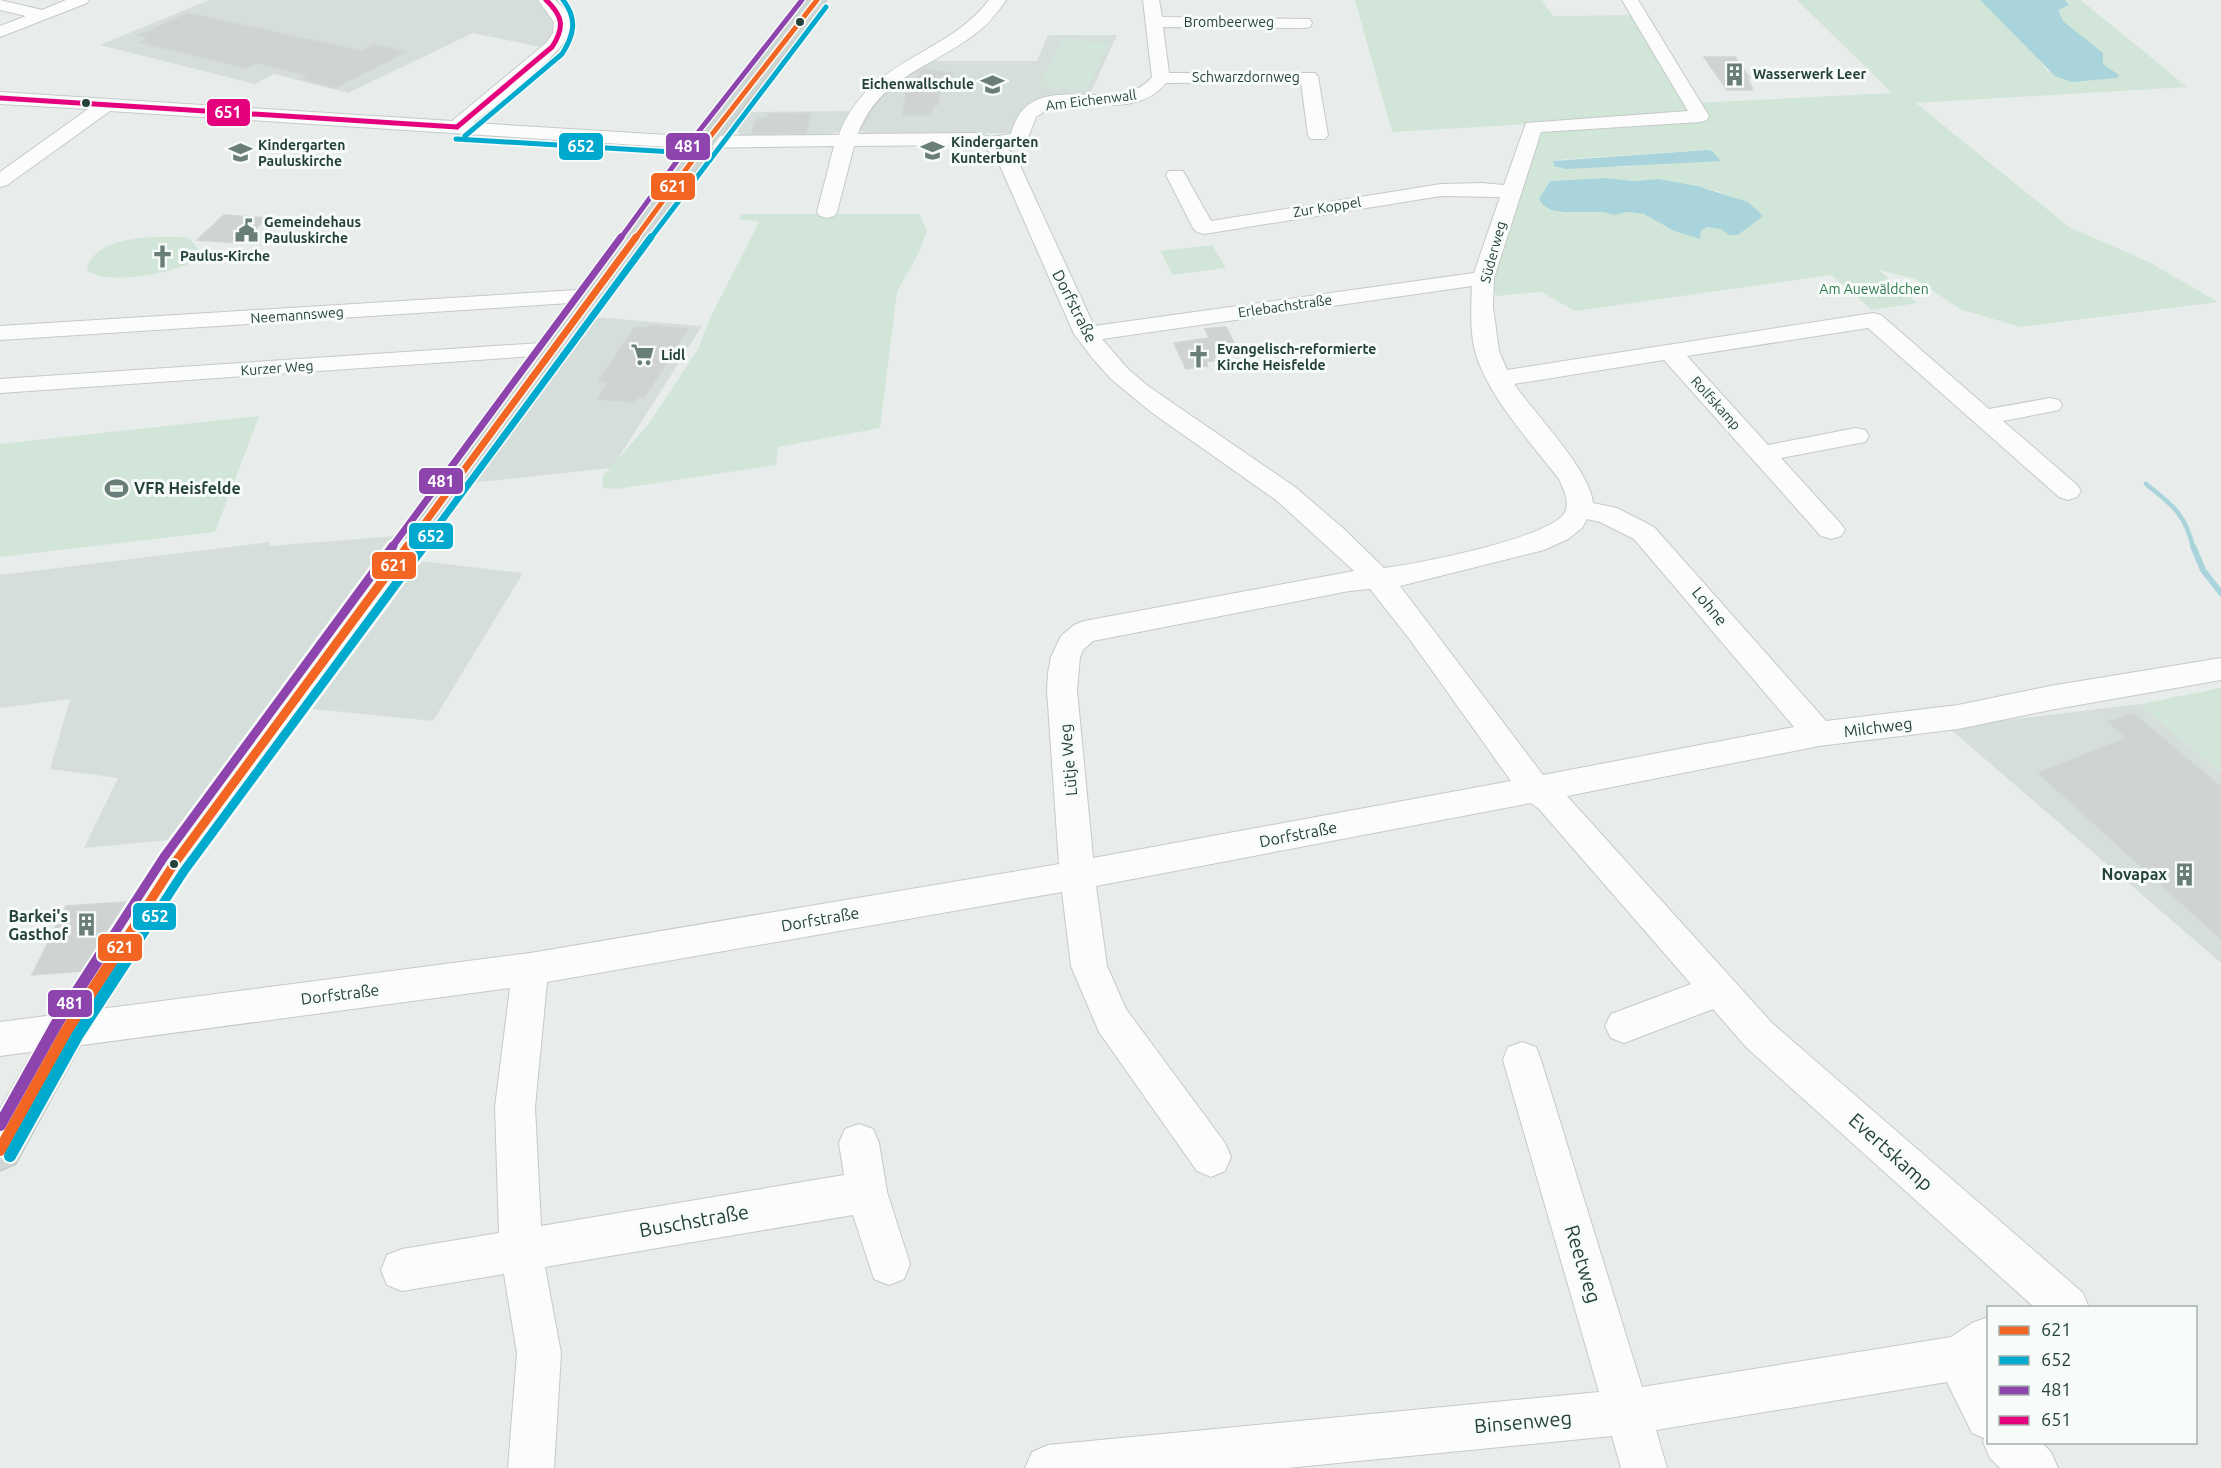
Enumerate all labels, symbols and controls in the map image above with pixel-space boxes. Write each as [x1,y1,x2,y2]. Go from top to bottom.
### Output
street label: Brombeerweg [1184,14,1274,30]
unlabelled marker [794,16,806,28]
building icon: Wasserwerk Leer [1722,61,1748,87]
place label: Wasserwerk Leer [1753,66,1866,82]
street label: Schwarzdornweg [1192,69,1300,85]
school or university icon: Eichenwallschule [979,71,1005,97]
place label: Eichenwallschule [861,76,974,92]
street label: Am Eichenwall [1045,86,1138,114]
unlabelled marker [80,97,92,109]
line badge: 651 [206,98,251,127]
text: 651 [214,103,242,121]
line badge: 652 [558,132,604,161]
line badge: 481 [665,132,711,161]
place label: Kindergarten Kunterbunt [951,134,1038,166]
place label: Kindergarten Pauluskirche [258,137,345,169]
text: 652 [567,137,595,155]
text: 481 [674,137,702,155]
school or university icon: Kindergarten Kunterbunt [920,137,946,163]
school or university icon: Kindergarten Pauluskirche [227,140,253,166]
line badge: 621 [650,172,696,201]
text: 621 [659,177,687,195]
street label: Zur Koppel [1292,194,1362,220]
place label: Gemeindehaus Pauluskirche [264,214,361,246]
public building icon: Gemeindehaus Pauluskirche [233,217,259,243]
street label: Süderweg [1477,219,1509,285]
church icon: Paulus-Kirche [149,243,175,269]
place label: Paulus-Kirche [180,248,270,264]
street label: Dorfstraße [1049,267,1101,345]
park label: Am Auewäldchen [1819,281,1929,297]
street label: Erlebachstraße [1237,291,1333,321]
street label: Neemannsweg [250,304,344,326]
place label: Evangelisch-reformierte Kirche Heisfelde [1217,341,1376,373]
supermarket icon: Lidl [630,342,656,368]
church icon: Evangelisch-reformierte Kirche Heisfelde [1186,344,1212,370]
place label: Lidl [661,347,685,363]
street label: Kurzer Weg [240,357,314,379]
street label: Rolfskamp [1688,373,1744,433]
line badge: 481 [418,467,464,495]
text: 481 [427,472,455,490]
sports icon: VFR Heisfelde [103,475,129,501]
place label: VFR Heisfelde [134,479,241,497]
line badge: 652 [408,522,454,550]
text: 652 [417,527,445,545]
line badge: 621 [371,551,417,580]
text: 621 [380,556,408,574]
street label: Lohne [1689,583,1731,629]
street label: Milchweg [1843,714,1913,740]
street label: Lütje Weg [1056,723,1080,797]
street label: Dorfstraße [1258,818,1338,850]
unlabelled marker [168,858,180,870]
building icon: Novapax [2172,861,2198,887]
place label: Novapax [2102,865,2167,883]
line badge: 652 [132,902,177,931]
street label: Dorfstraße [780,903,860,935]
place label: Barkei's Gasthof [8,907,68,943]
text: 652 [141,907,169,925]
building icon: Barkei's Gasthof [73,912,99,938]
line badge: 621 [97,933,143,962]
text: 621 [106,938,134,956]
street label: Dorfstraße [300,980,380,1008]
line badge: 481 [47,989,93,1018]
text: 481 [56,994,84,1012]
street label: Evertskamp [1845,1108,1938,1195]
street label: Buschstraße [637,1200,751,1241]
street label: Reetweg [1561,1222,1606,1306]
legend [1987,1306,2197,1444]
text: 621 [2041,1319,2071,1339]
text: 652 [2041,1349,2071,1369]
text: 481 [2041,1379,2071,1399]
street label: Binsenweg [1473,1406,1573,1437]
text: 651 [2041,1409,2071,1429]

